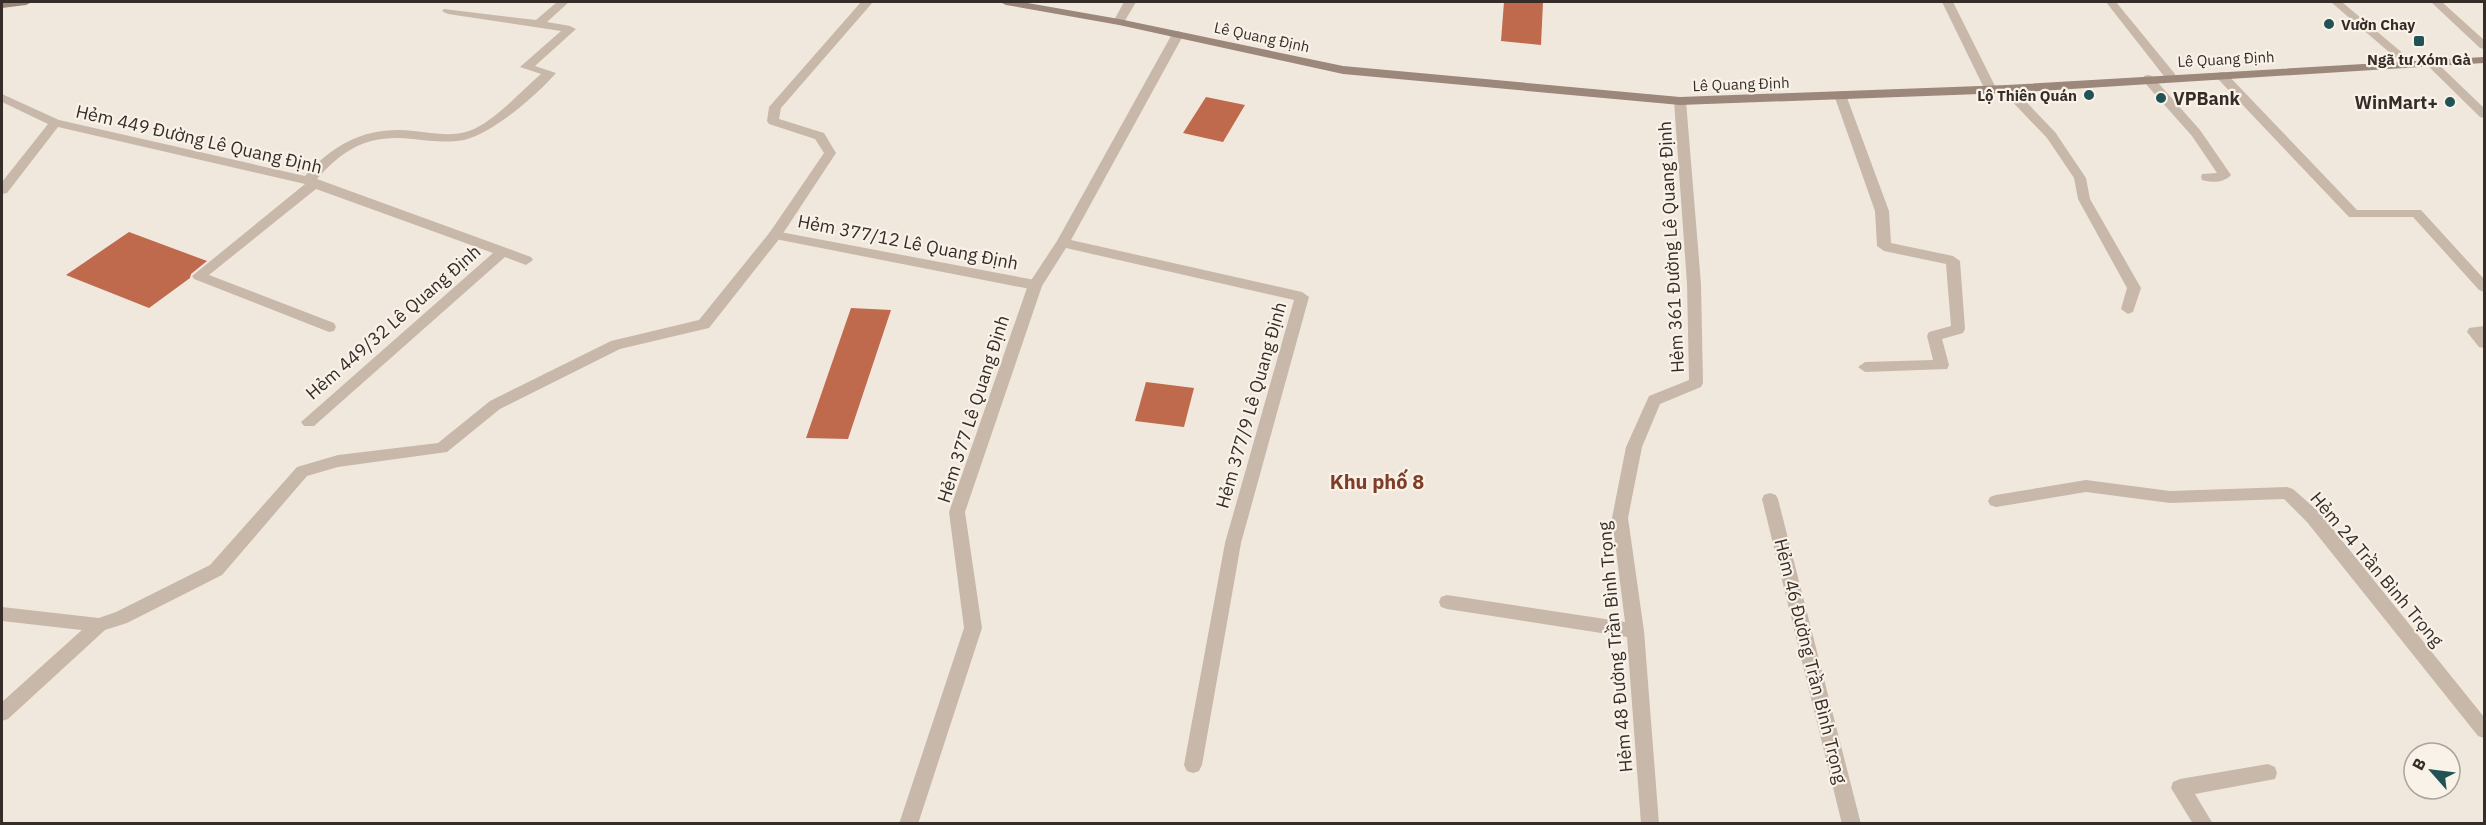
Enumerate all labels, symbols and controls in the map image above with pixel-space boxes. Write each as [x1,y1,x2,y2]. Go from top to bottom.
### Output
place label: Vườn Chay [2341,15,2415,34]
marker: Vườn Chay [2322,17,2336,31]
street label: Lê Quang Định [1213,18,1311,56]
marker: Ngã tư Xóm Gà [2412,34,2426,48]
street label: Lê Quang Định [2177,47,2275,71]
place label: Ngã tư Xóm Gà [2367,50,2471,69]
street label: Lê Quang Định [1692,73,1790,95]
place label: Lộ Thiên Quán [1977,86,2077,105]
place label: VPBank [2173,87,2240,110]
marker: Lộ Thiên Quán [2082,88,2096,102]
marker: VPBank [2154,91,2168,105]
place label: WinMart+ [2355,91,2438,114]
marker: WinMart+ [2443,95,2457,109]
street label: Hẻm 449 Đường Lê Quang Định [74,99,324,179]
street label: Hẻm 361 Đường Lê Quang Định [1653,120,1689,374]
street label: Hẻm 377/12 Lê Quang Định [796,209,1020,275]
street label: Hẻm 449/32 Lê Quang Định [301,240,485,404]
street label: Hẻm 377/9 Lê Quang Định [1211,299,1291,511]
street label: Hẻm 377 Lê Quang Định [932,312,1014,506]
district label: Khu phố 8 [1330,468,1424,495]
street label: Hẻm 24 Trần Bình Trọng [2305,487,2449,652]
street label: Hẻm 48 Đường Trần Bình Trọng [1593,520,1637,773]
street label: Hẻm 46 Đường Trần Bình Trọng [1769,536,1853,786]
north arrow [2402,741,2462,801]
text: B [2407,754,2430,773]

